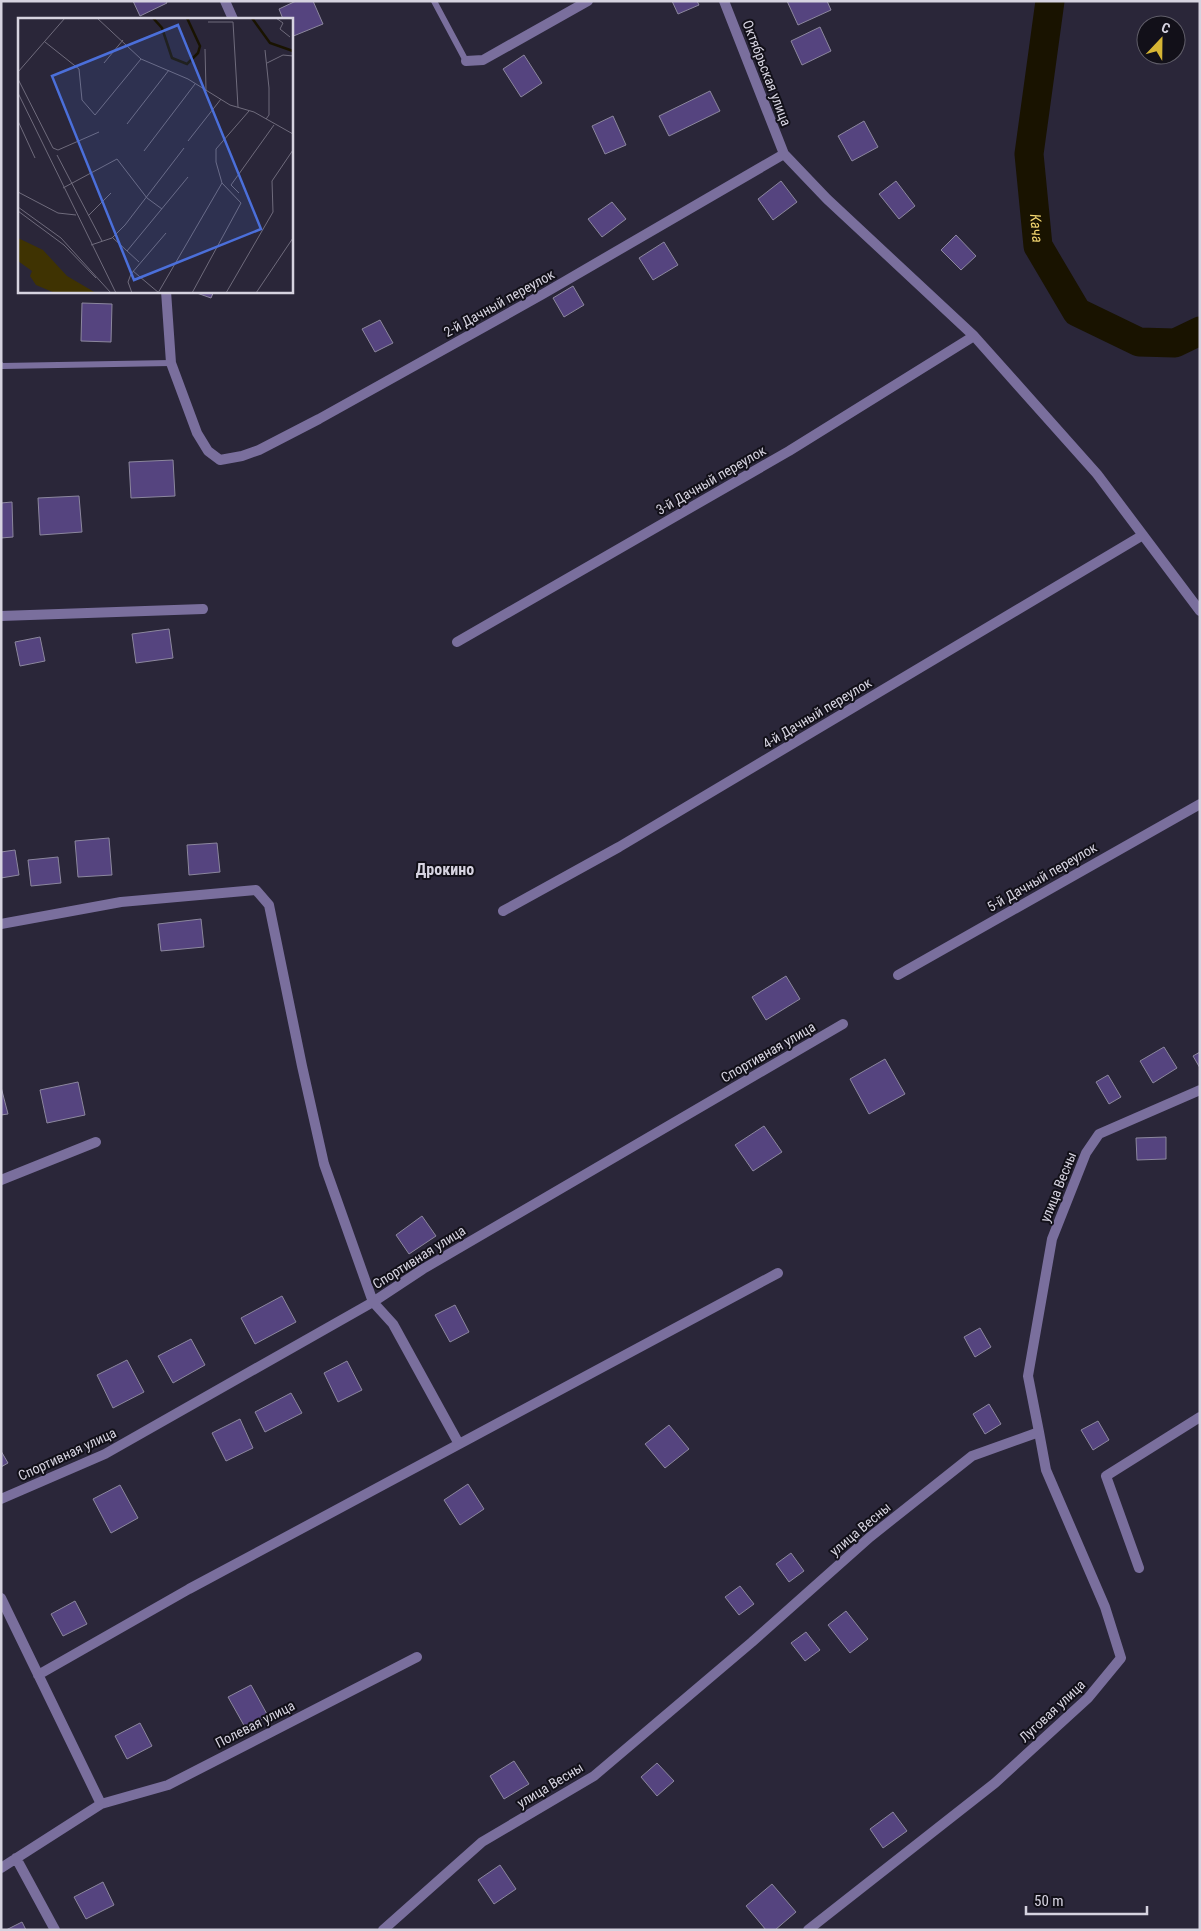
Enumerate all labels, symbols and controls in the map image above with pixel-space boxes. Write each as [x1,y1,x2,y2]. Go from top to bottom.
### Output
north arrow [1136,15,1186,65]
inset map [18,18,292,292]
street label: Октябрьская улица [739,18,795,128]
text: С [1159,19,1173,37]
water label: Кача [1026,213,1047,244]
street label: 2-й Дачный переулок [441,266,557,340]
street label: 3-й Дачный переулок [653,442,769,518]
street label: 4-й Дачный переулок [760,674,874,752]
street label: 5-й Дачный переулок [984,839,1100,915]
district label: Дрокино [416,860,474,879]
street label: Спортивная улица [718,1019,818,1085]
street label: улица Весны [1037,1150,1079,1224]
street label: Спортивная улица [370,1222,468,1292]
street label: Спортивная улица [15,1424,119,1484]
street label: улица Весны [826,1499,894,1559]
street label: Луговая улица [1016,1676,1088,1746]
street label: Полевая улица [213,1697,297,1751]
street label: улица Весны [514,1759,586,1811]
scale bar [1026,1884,1147,1916]
text: 50 m [1034,1892,1064,1910]

